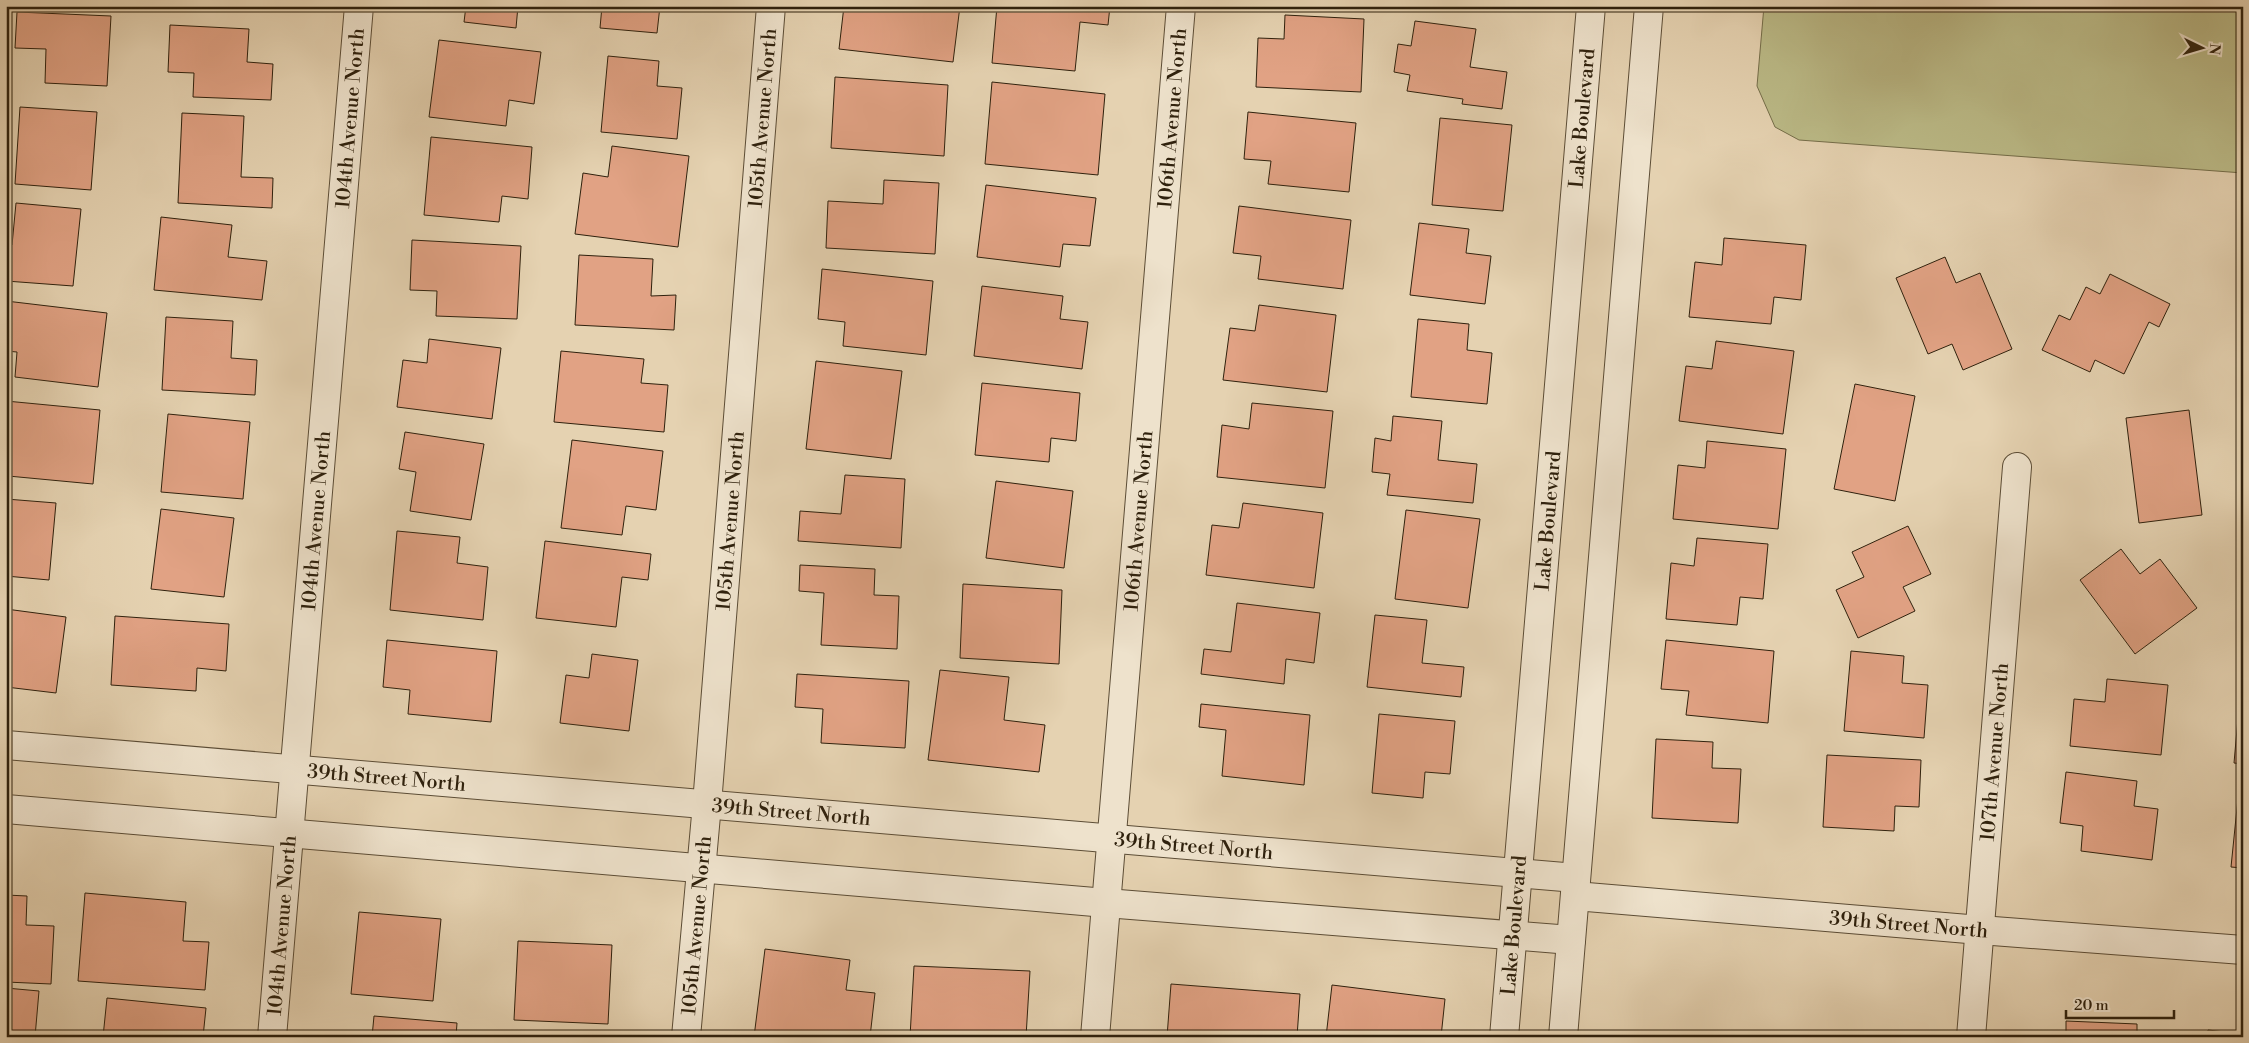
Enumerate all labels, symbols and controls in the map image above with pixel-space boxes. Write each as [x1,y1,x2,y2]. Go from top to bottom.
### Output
north arrow [2176,22,2226,72]
street label: 104th Avenue North [331,27,371,210]
street label: 105th Avenue North [744,27,783,209]
street label: 106th Avenue North [1153,27,1193,210]
text: N [2205,43,2223,55]
street label: Lake Boulevard [1565,47,1601,189]
street label: 104th Avenue North [297,430,337,612]
street label: 105th Avenue North [712,430,751,612]
street label: 106th Avenue North [1120,430,1160,612]
street label: Lake Boulevard [1531,449,1567,592]
street label: 107th Avenue North [1976,662,2015,842]
street label: 39th Street North [306,760,467,798]
street label: 39th Street North [711,794,872,832]
street label: 39th Street North [1113,828,1274,866]
street label: 104th Avenue North [263,834,303,1017]
street label: 105th Avenue North [677,835,718,1016]
street label: Lake Boulevard [1497,854,1533,997]
street label: 39th Street North [1828,906,1989,945]
scale bar [2066,988,2174,1020]
text: 20 m [2074,996,2109,1015]

